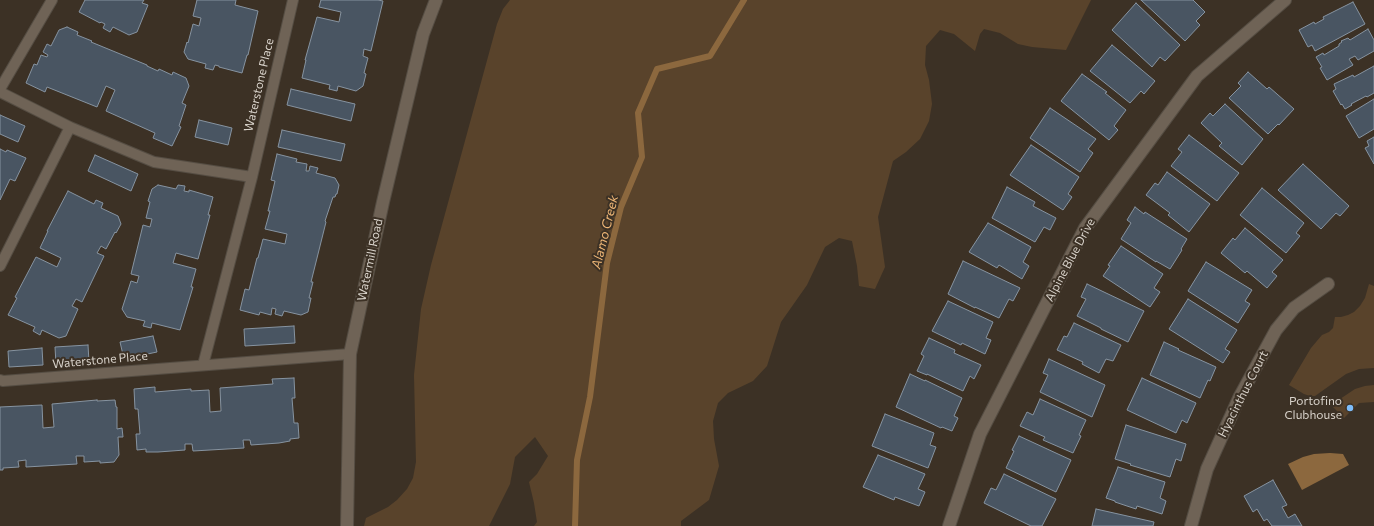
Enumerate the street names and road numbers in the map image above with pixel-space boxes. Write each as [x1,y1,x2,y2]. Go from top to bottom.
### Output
street label: Waterstone Place [241,37,277,133]
street label: Alpine Blue Drive [1042,216,1098,304]
street label: Watermill Road [354,218,386,302]
street label: Hyacinthus Court [1215,348,1271,440]
street label: Waterstone Place [52,349,148,371]

